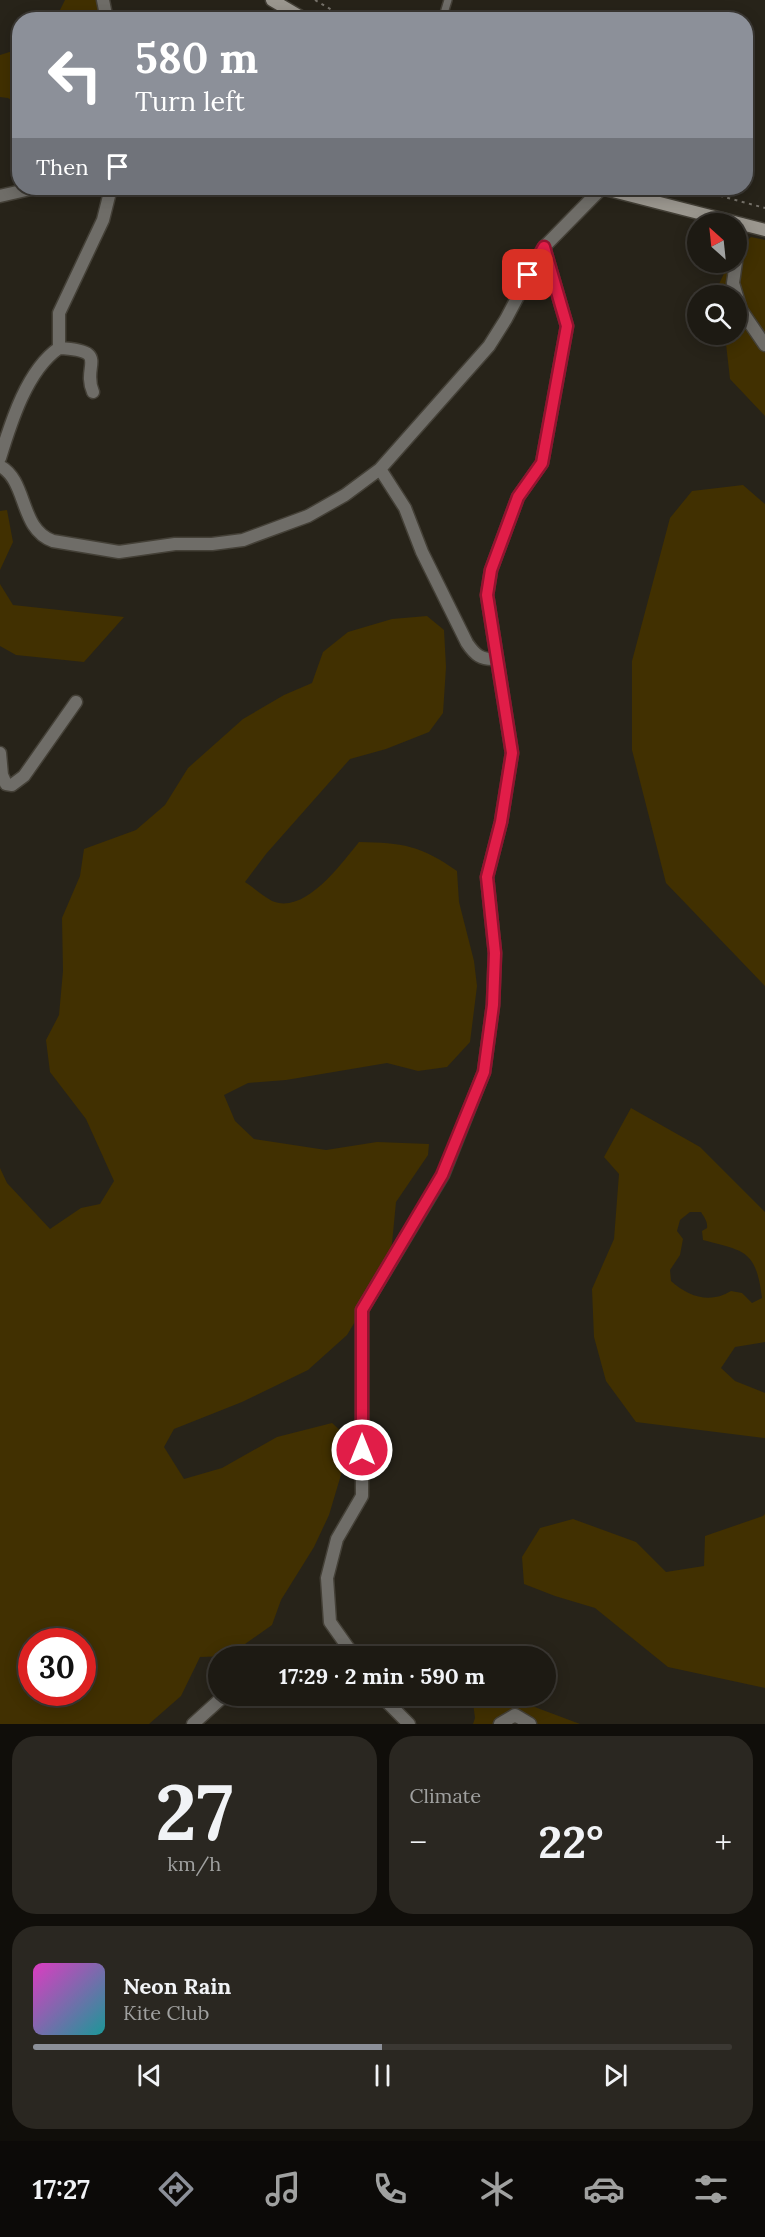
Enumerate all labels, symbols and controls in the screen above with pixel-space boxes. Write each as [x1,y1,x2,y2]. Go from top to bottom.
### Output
text: 580 m [135,31,258,85]
icon: left [36,36,114,114]
text: Turn left [135,84,245,118]
icon: arrive [101,150,134,183]
text: Then [36,153,89,181]
north arrow [687,213,747,273]
map controls [687,213,747,345]
pin [502,249,553,300]
icon: arrive [511,258,544,291]
button: search [687,285,747,345]
position arrow [330,1418,394,1482]
speed limit sign: 30 [18,1628,96,1706]
text: 17:29 · 2 min · 590 m [279,1662,485,1690]
text: 27 [155,1762,233,1861]
text: Climate [410,1783,481,1808]
text: 22° [538,1813,603,1870]
text: − [410,1821,427,1863]
text: + [714,1821,732,1863]
text: km/h [167,1851,221,1876]
text: Neon Rain [123,1972,231,2000]
text: Kite Club [123,2000,209,2025]
icon: previous [133,2059,166,2092]
icon: pause [366,2059,399,2092]
icon: next [599,2059,632,2092]
icon: directions [155,2168,197,2210]
icon: music [262,2168,304,2210]
icon: phone [369,2168,411,2210]
icon: climate [476,2168,518,2210]
icon: car [583,2168,625,2210]
icon: filters [690,2168,732,2210]
text: 17:27 [33,2172,90,2206]

